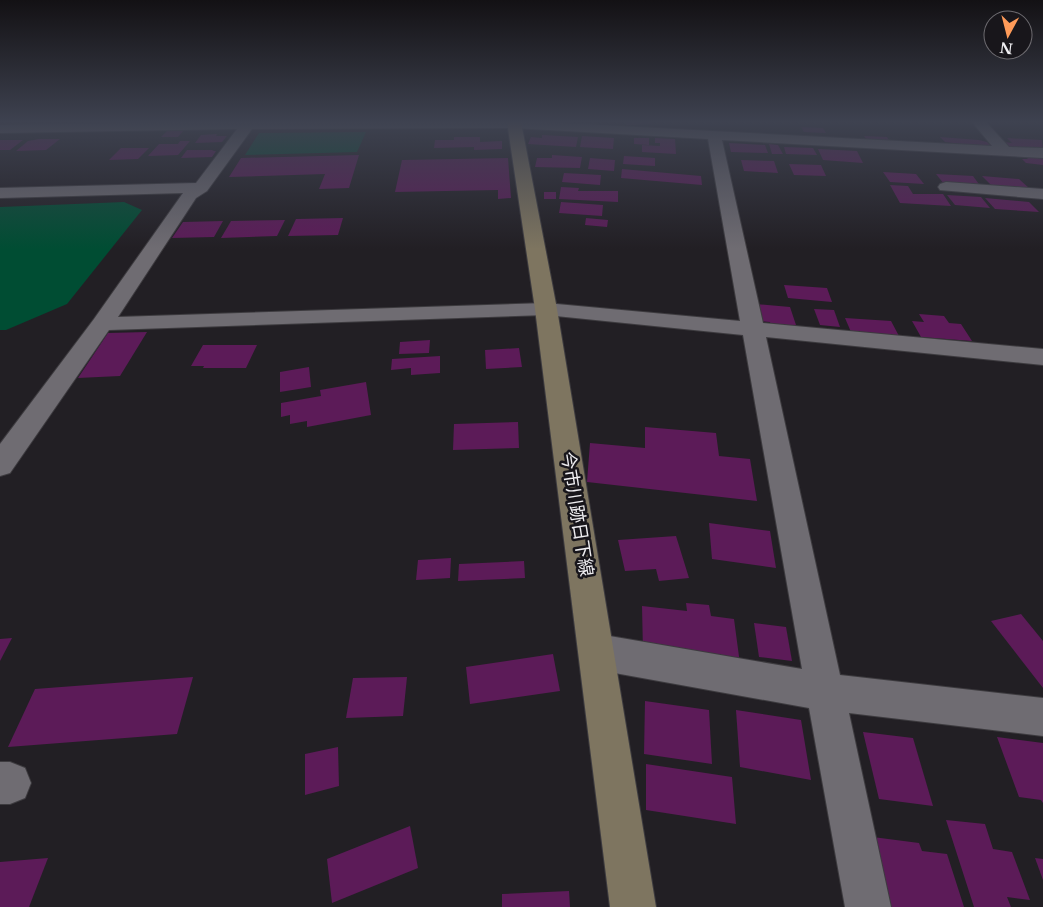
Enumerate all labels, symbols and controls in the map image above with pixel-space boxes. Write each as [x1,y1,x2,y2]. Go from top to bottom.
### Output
north arrow [983,10,1033,60]
text: N [999,38,1014,58]
street label: 今市川跡日下線 [556,450,598,578]

